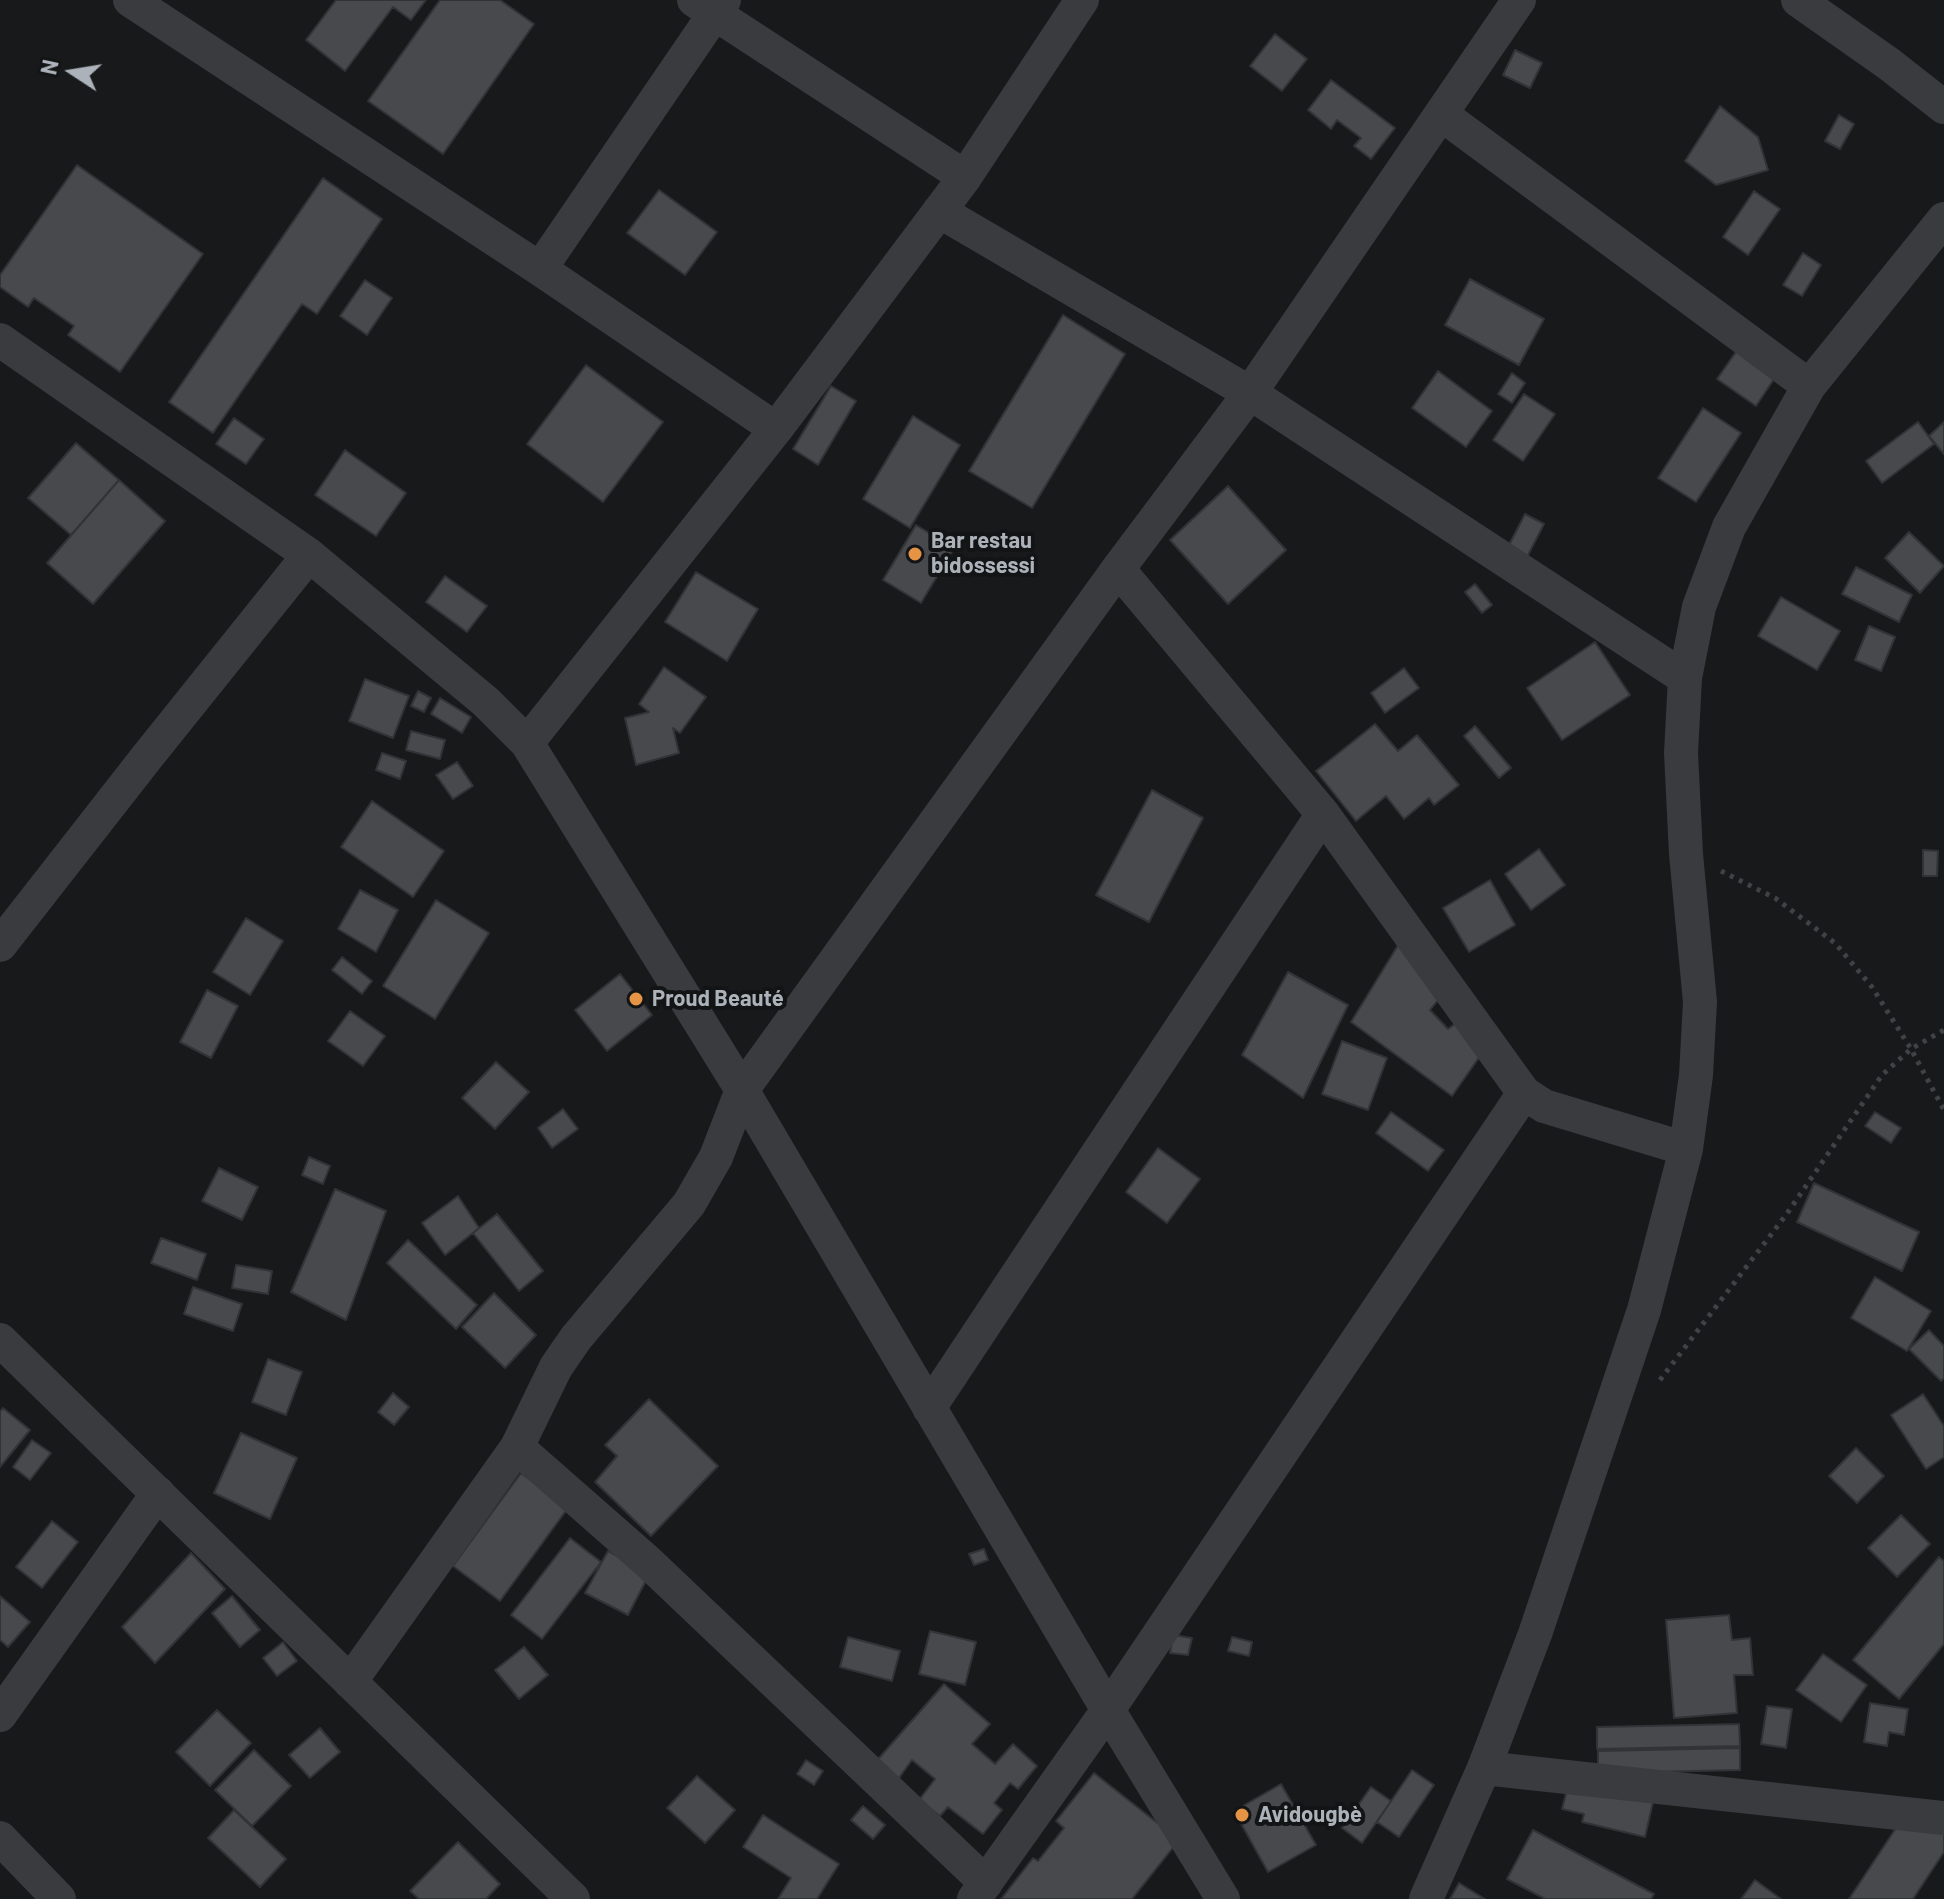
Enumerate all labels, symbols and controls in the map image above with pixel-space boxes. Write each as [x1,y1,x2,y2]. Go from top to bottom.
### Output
north arrow [32,32,112,112]
text: N [34,57,63,77]
place label: Bar restau bidossessi [931,528,1035,580]
marker: Bar restau bidossessi [906,545,924,563]
place label: Proud Beauté [652,986,784,1012]
marker: Proud Beauté [627,990,645,1008]
place label: Avidougbè [1258,1802,1362,1828]
marker: Avidougbè [1233,1806,1251,1824]

